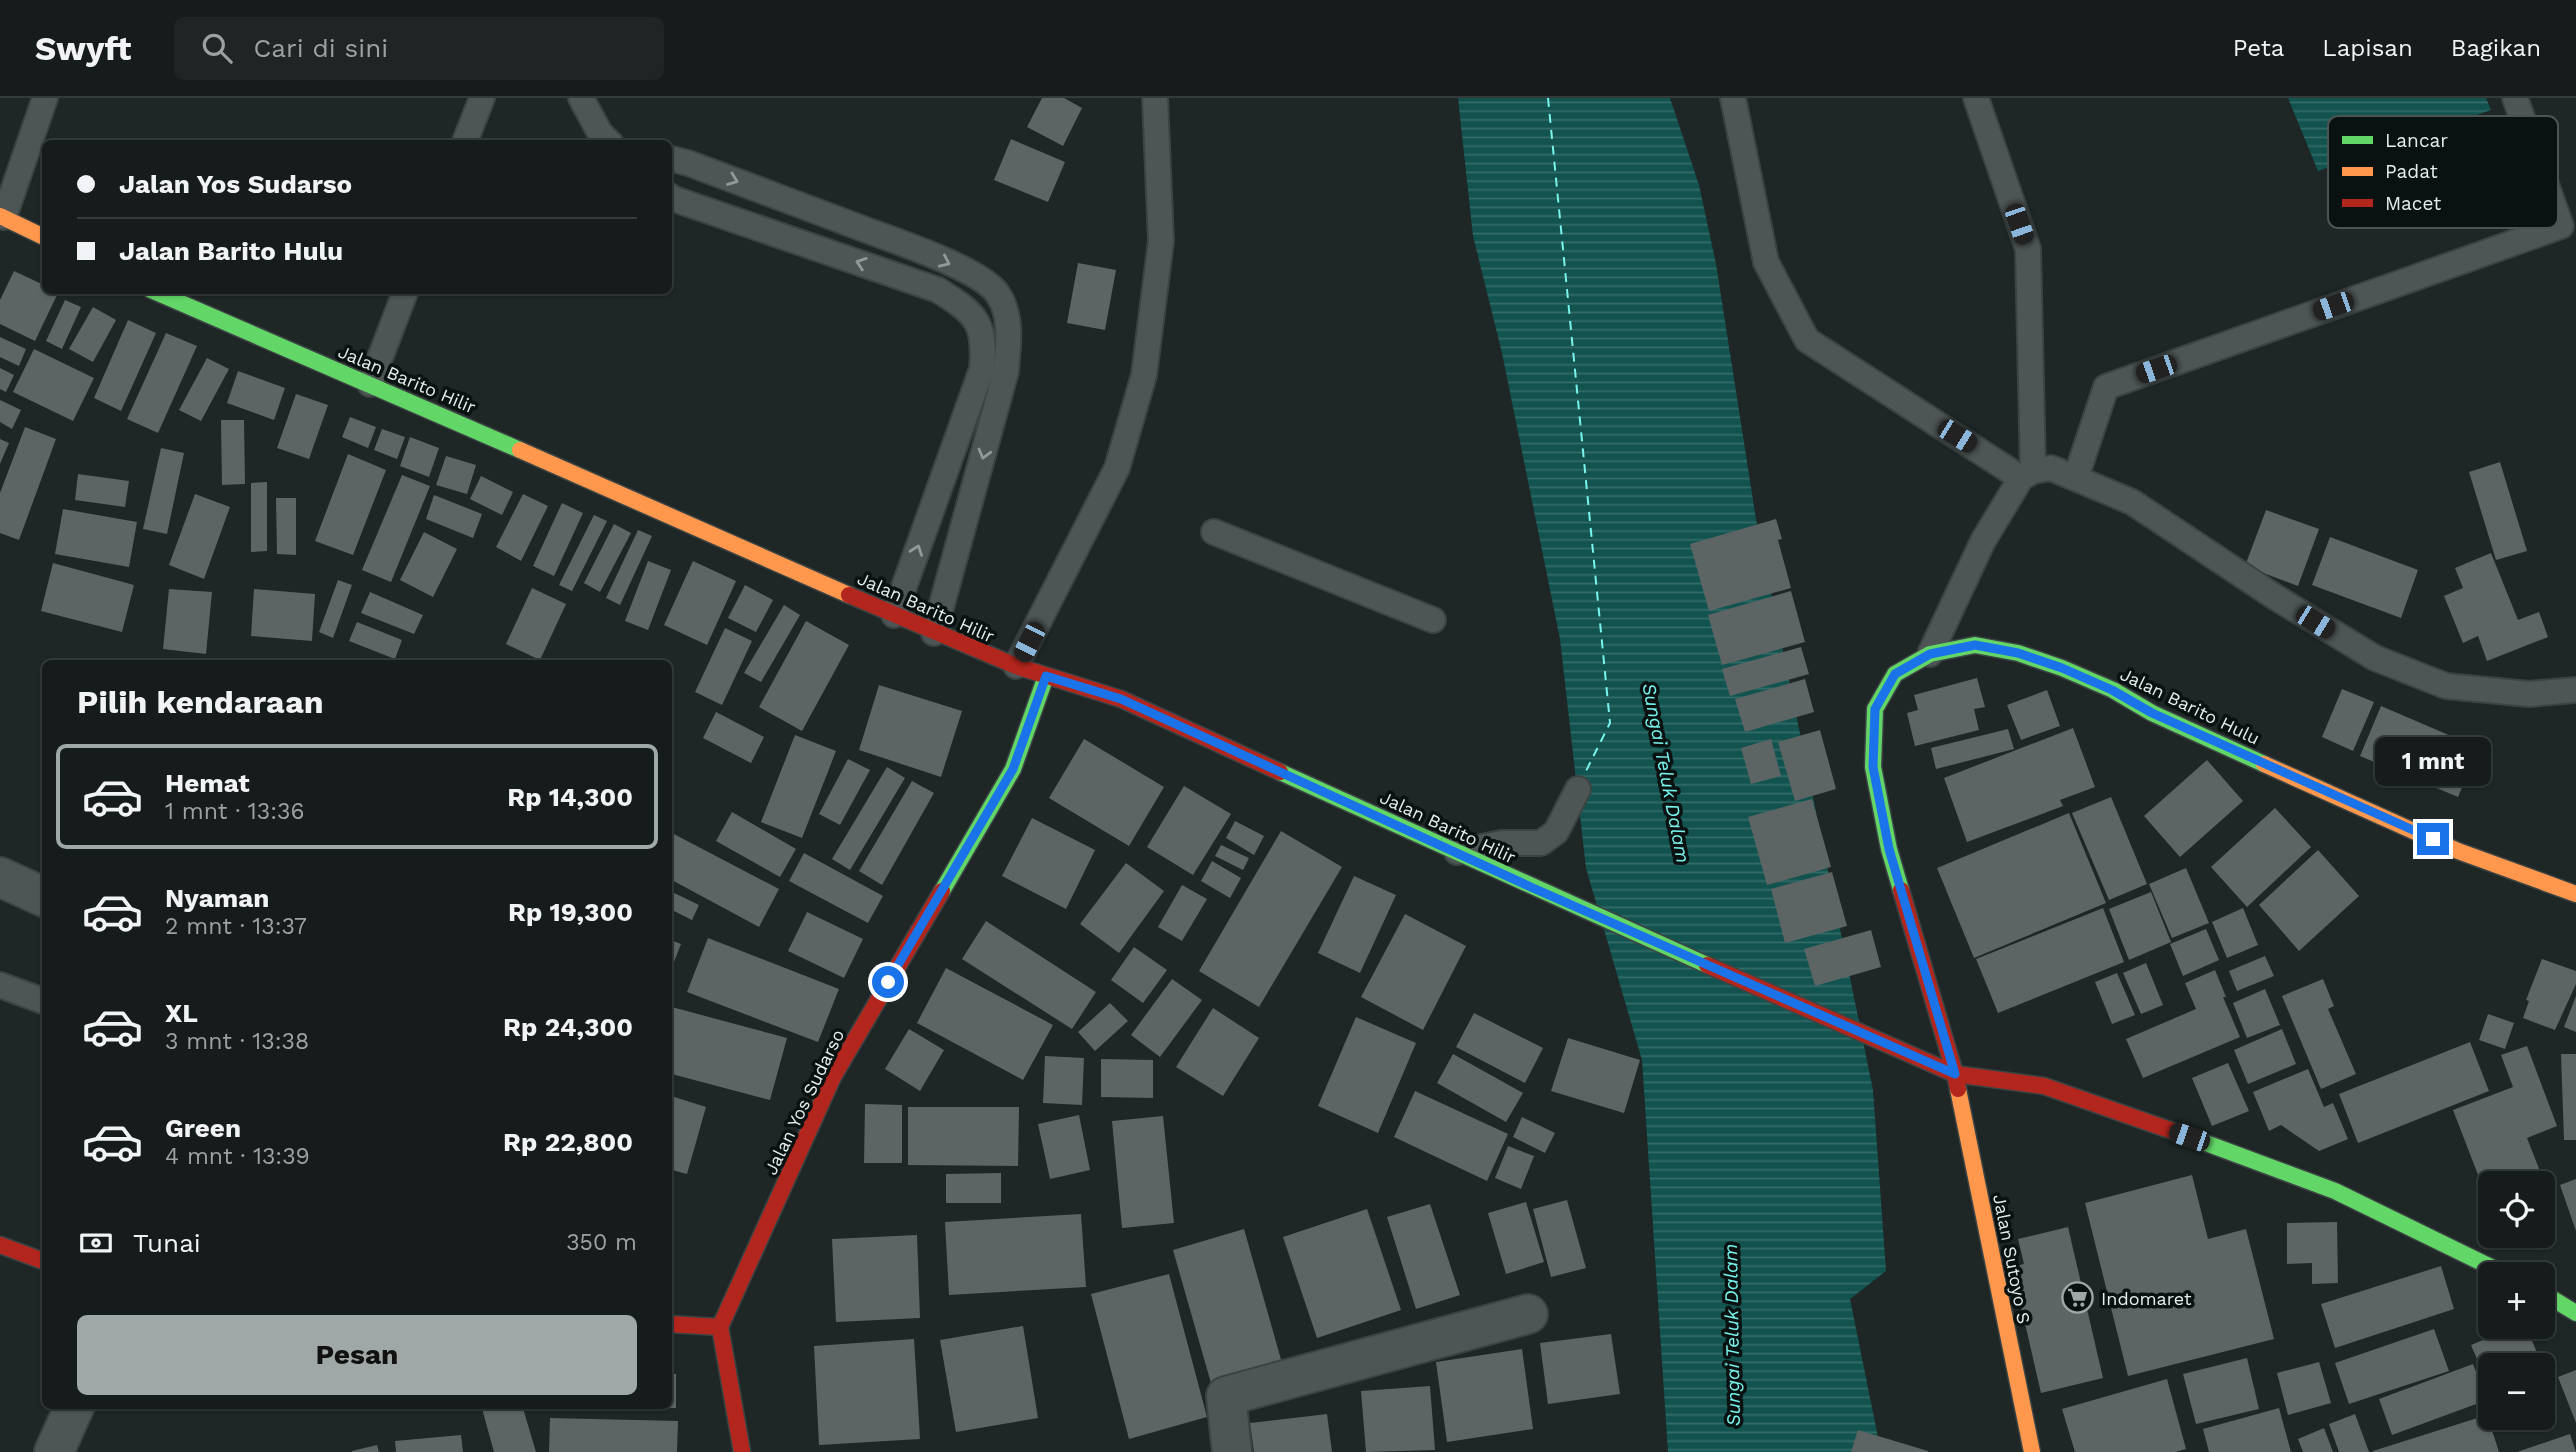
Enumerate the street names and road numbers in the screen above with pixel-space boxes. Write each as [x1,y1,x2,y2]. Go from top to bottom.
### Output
street label: Jalan Barito Hilir [335,341,479,417]
street label: Jalan Barito Hilir [854,567,998,647]
street label: Jalan Barito Hulu [2117,663,2263,749]
street label: Jalan Barito Hilir [1377,786,1519,868]
street label: Jalan Yos Sudarso [760,1026,848,1178]
street label: Jalan Sutoyo S [1989,1192,2035,1326]

